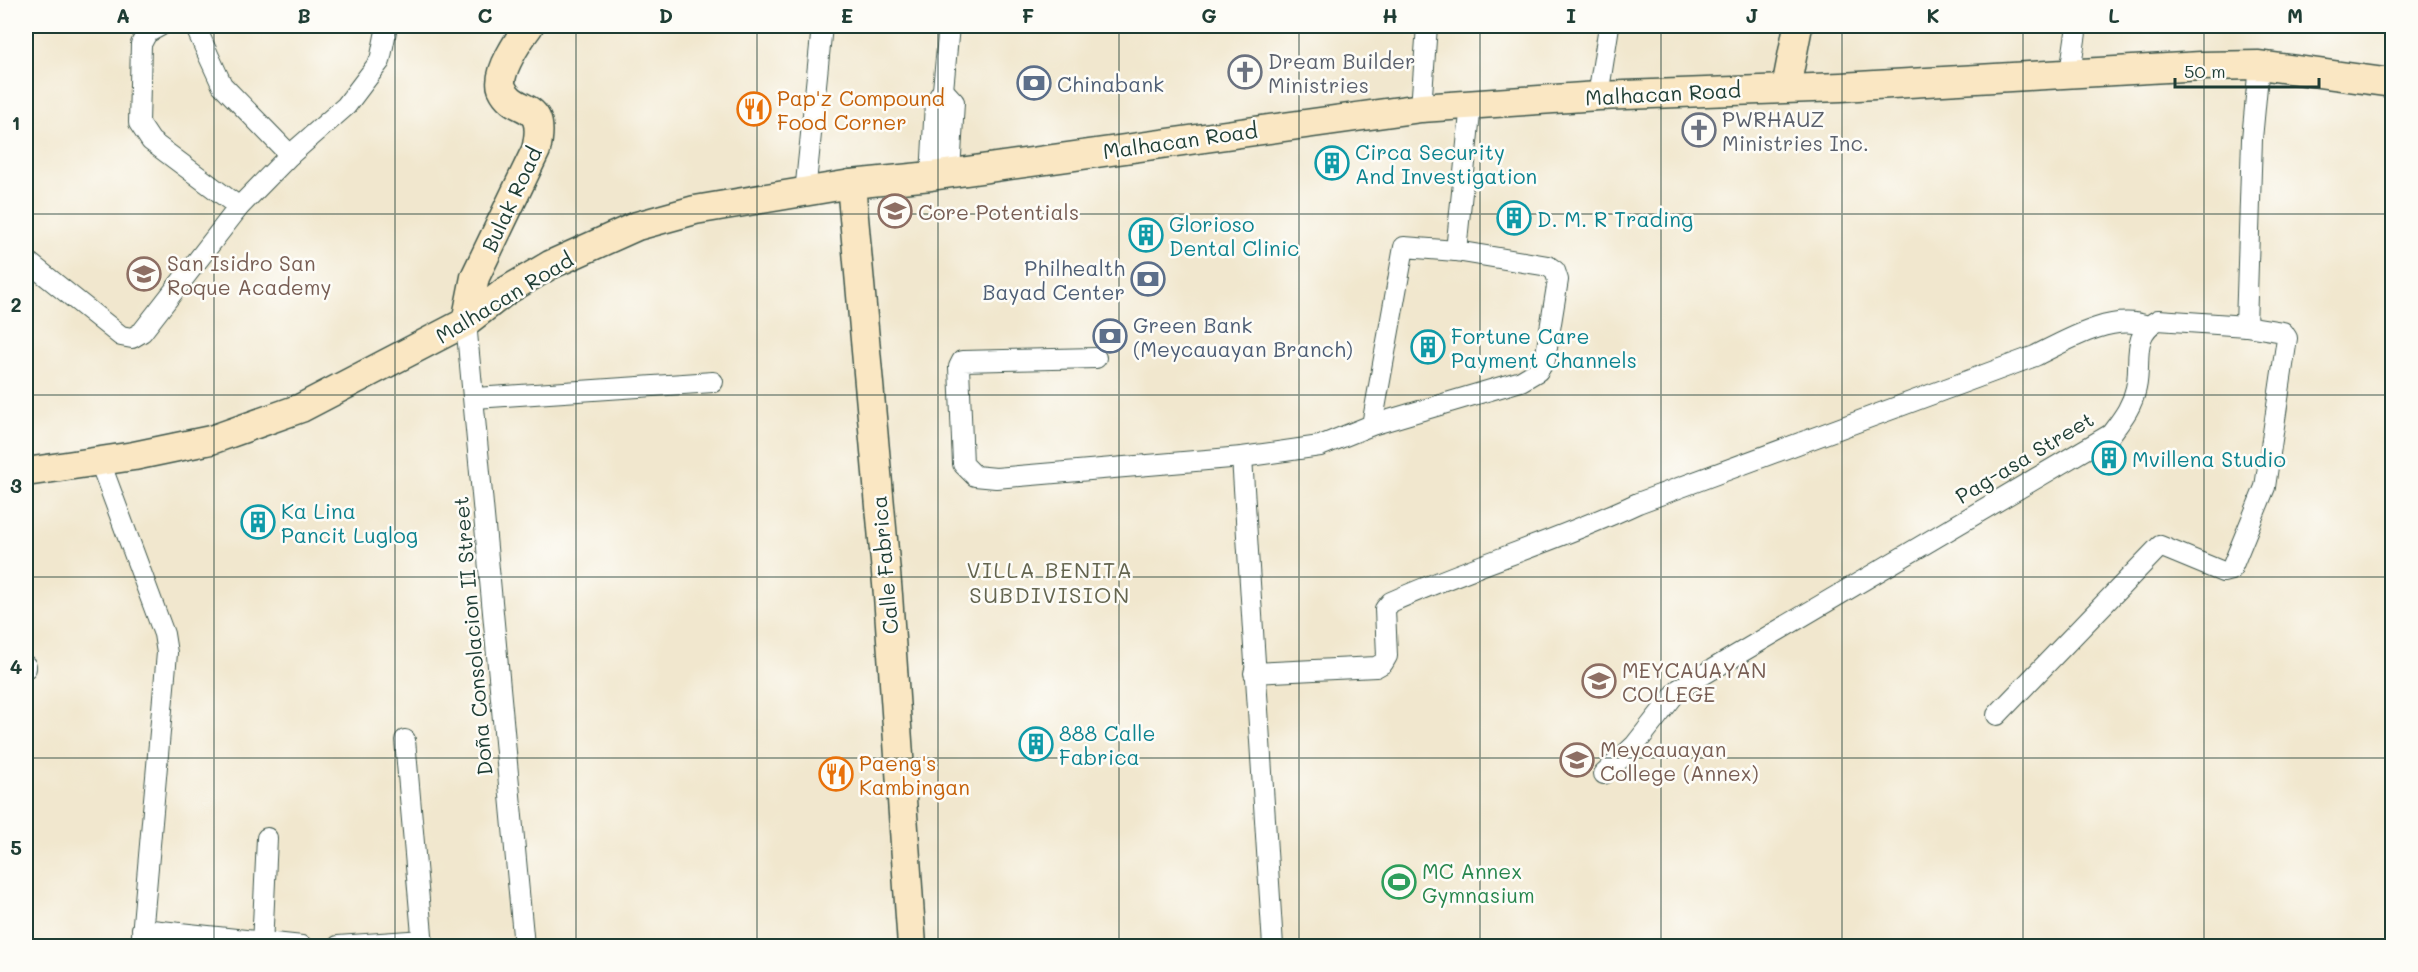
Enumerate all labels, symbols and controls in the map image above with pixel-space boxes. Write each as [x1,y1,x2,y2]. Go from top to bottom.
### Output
text: A [116,2,130,28]
text: B [297,2,311,28]
text: C [478,2,493,28]
text: D [659,2,673,28]
text: E [841,2,853,28]
text: F [1022,2,1035,28]
text: G [1201,2,1217,28]
text: H [1382,2,1398,28]
text: I [1566,2,1576,28]
text: J [1745,2,1759,28]
text: K [1926,2,1940,28]
text: L [2108,2,2120,28]
text: M [2287,2,2303,28]
place label: Dream Builder Ministries [1268,47,1416,98]
scale bar [2175,51,2319,89]
church icon: Dream Builder Ministries [1227,54,1263,90]
text: 50 m [2184,59,2226,83]
bank icon: Chinabank [1016,65,1052,101]
place label: Chinabank [1057,70,1164,97]
street label: Malhacan Road [1584,75,1742,111]
place label: Pap'z Compound Food Corner [777,84,945,135]
restaurant icon: Pap'z Compound Food Corner [736,91,772,127]
place label: PWRHAUZ Ministries Inc. [1722,105,1869,156]
text: 1 [12,109,20,135]
church icon: PWRHAUZ Ministries Inc. [1681,112,1717,148]
street label: Malhacan Road [1101,116,1259,164]
place label: Circa Security And Investigation [1355,138,1537,189]
street label: Bulak Road [475,142,547,256]
building icon: Circa Security And Investigation [1314,145,1350,181]
school or university icon: Core Potentials [877,193,913,229]
place label: Core Potentials [918,198,1079,225]
building icon: D. M. R Trading [1496,200,1532,236]
place label: D. M. R Trading [1537,205,1693,232]
place label: Glorioso Dental Clinic [1169,210,1299,261]
building icon: Glorioso Dental Clinic [1128,217,1164,253]
street label: Malhacan Road [430,245,578,349]
place label: San Isidro San Roque Academy [167,249,332,300]
place label: Philhealth Bayad Center [982,254,1125,305]
school or university icon: San Isidro San Roque Academy [126,256,162,292]
bank icon: Philhealth Bayad Center [1130,261,1166,297]
text: 2 [10,291,22,317]
place label: Green Bank (Meycauayan Branch) [1133,311,1353,362]
bank icon: Green Bank (Meycauayan Branch) [1092,318,1128,354]
place label: Fortune Care Payment Channels [1451,322,1637,373]
building icon: Fortune Care Payment Channels [1410,329,1446,365]
street label: Pag-asa Street [1950,405,2098,509]
building icon: Mvillena Studio [2091,440,2127,476]
place label: Mvillena Studio [2132,445,2286,472]
text: 3 [10,472,22,498]
street label: Doña Consolacion II Street [446,495,498,777]
street label: Calle Fabrica [864,495,904,635]
place label: Ka Lina Pancit Luglog [281,497,418,548]
building icon: Ka Lina Pancit Luglog [240,504,276,540]
district label: VILLA BENITA SUBDIVISION [967,555,1133,609]
text: 4 [10,653,23,679]
place label: MEYCAUAYAN COLLEGE [1622,656,1766,707]
school or university icon: MEYCAUAYAN COLLEGE [1581,663,1617,699]
place label: 888 Calle Fabrica [1059,719,1155,770]
building icon: 888 Calle Fabrica [1018,726,1054,762]
place label: Meycauayan College (Annex) [1600,735,1759,786]
school or university icon: Meycauayan College (Annex) [1559,742,1595,778]
place label: Paeng's Kambingan [859,749,970,800]
restaurant icon: Paeng's Kambingan [818,756,854,792]
text: 5 [10,834,22,860]
place label: MC Annex Gymnasium [1422,857,1535,908]
sports icon: MC Annex Gymnasium [1381,864,1417,900]

